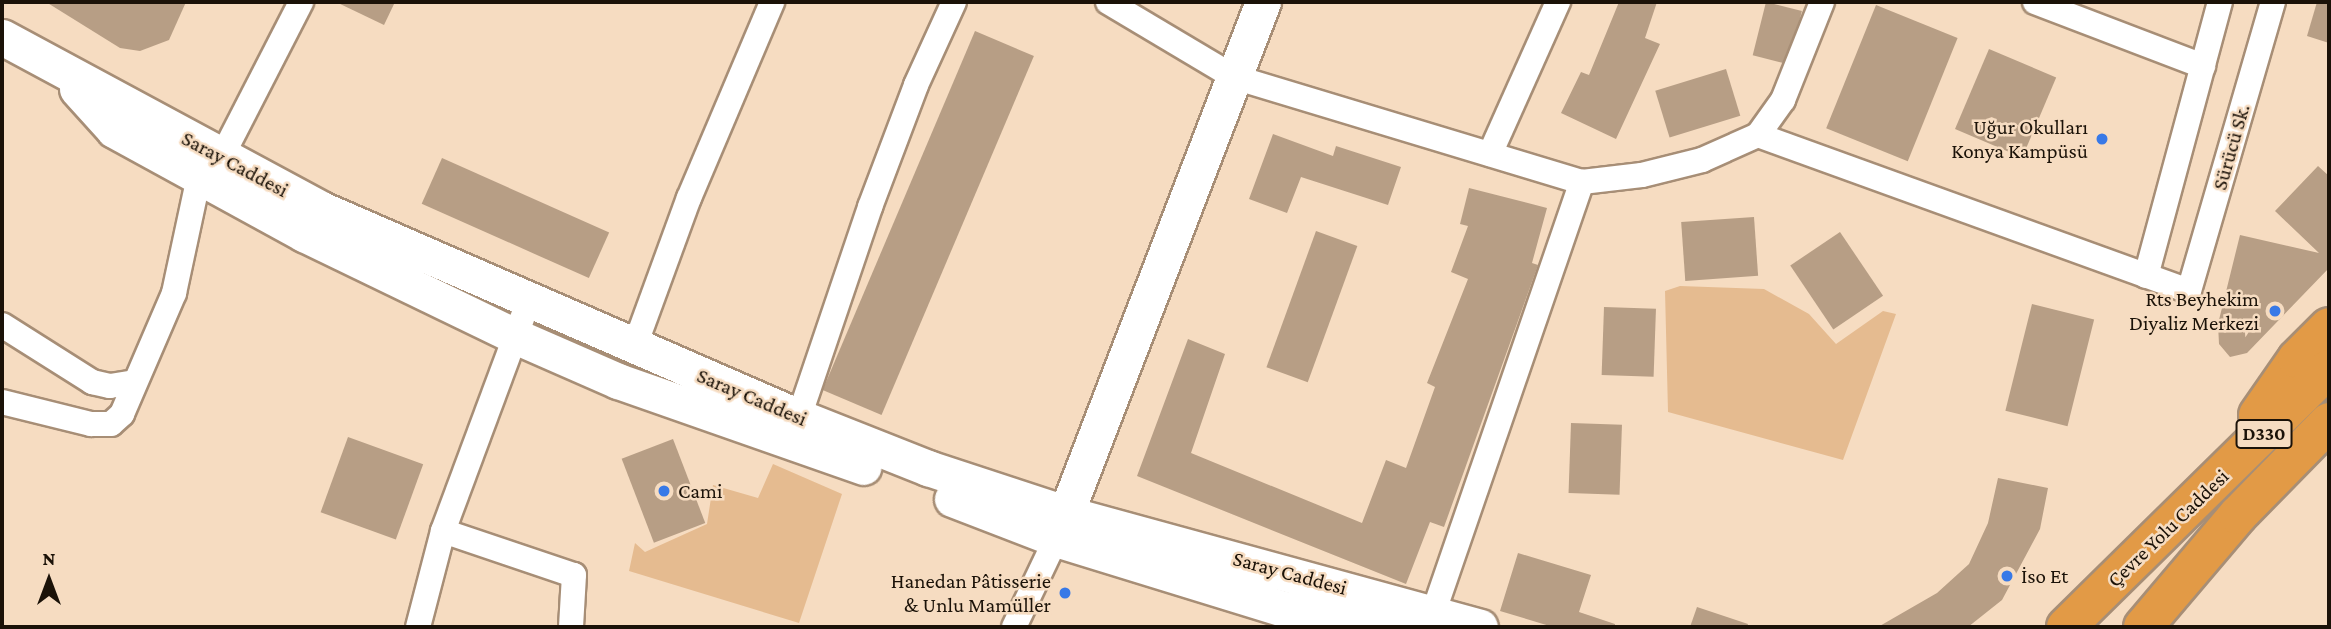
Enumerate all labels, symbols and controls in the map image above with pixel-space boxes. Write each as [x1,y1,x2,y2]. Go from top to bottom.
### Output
street label: Sürücü Sk. [2207,101,2255,193]
place label: Uğur Okulları Konya Kampüsü [1951,114,2088,164]
street label: Saray Caddesi [177,125,293,203]
marker: Uğur Okulları Konya Kampüsü [2094,131,2110,147]
place label: Rts Beyhekim Diyaliz Merkezi [2129,286,2259,336]
marker: Rts Beyhekim Diyaliz Merkezi [2265,301,2285,321]
street label: Saray Caddesi [693,363,811,431]
road number: D330 [2234,418,2294,449]
street label: Çevre Yolu Caddesi [2102,464,2234,592]
place label: Cami [678,478,722,504]
marker: Cami [656,483,672,499]
north arrow [14,545,84,615]
street label: Saray Caddesi [1230,546,1350,600]
text: N [43,548,55,569]
place label: İso Et [2021,563,2068,589]
place label: Hanedan Pâtisserie & Unlu Mamüller [891,568,1051,618]
marker: İso Et [1999,568,2015,584]
marker: Hanedan Pâtisserie & Unlu Mamüller [1057,585,1073,601]

